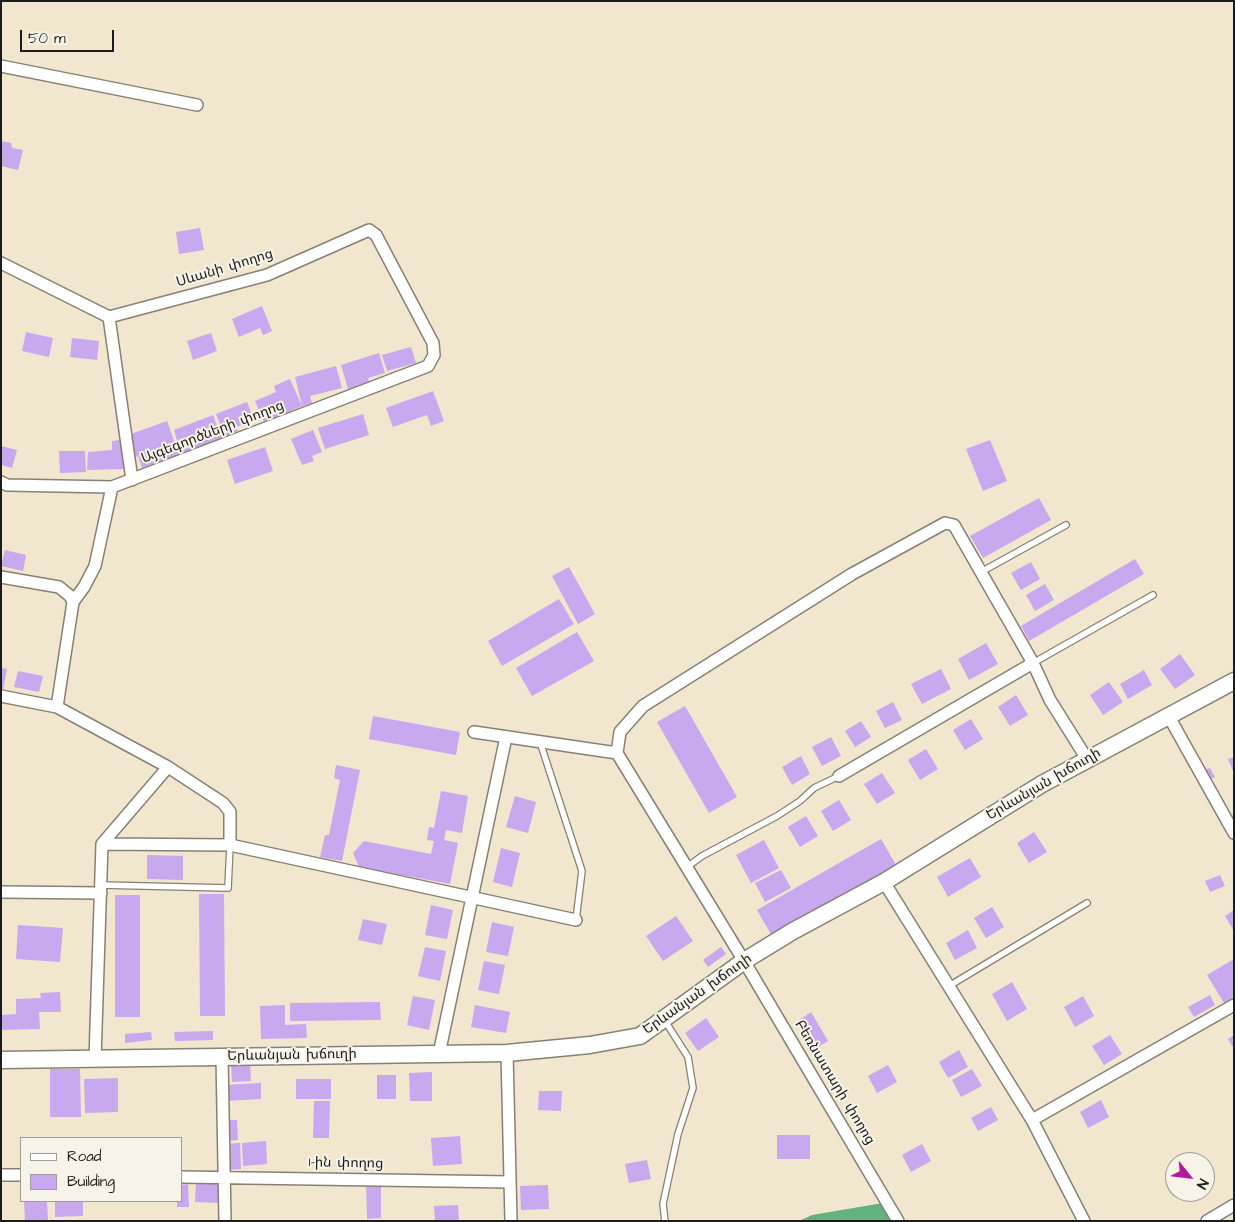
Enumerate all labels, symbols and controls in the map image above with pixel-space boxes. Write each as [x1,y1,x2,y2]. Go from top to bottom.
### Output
scale bar [22,20,116,52]
text: 50 m [28,28,66,49]
street label: Սևանի փողոց [175,246,275,292]
street label: Այգեգործների փողոց [139,398,287,468]
street label: Երևանյան խճուղի [984,745,1104,825]
street label: Երևանյան խճուղի [640,951,756,1039]
street label: Բեռնատարի փողոց [790,1018,878,1148]
street label: Երևանյան խճուղի [227,1046,357,1066]
legend [20,1137,182,1202]
text: Road [67,1146,101,1167]
north arrow [1165,1152,1215,1202]
street label: 1-ին փողոց [309,1155,383,1173]
text: Building [67,1171,115,1192]
text: N [1191,1175,1213,1192]

